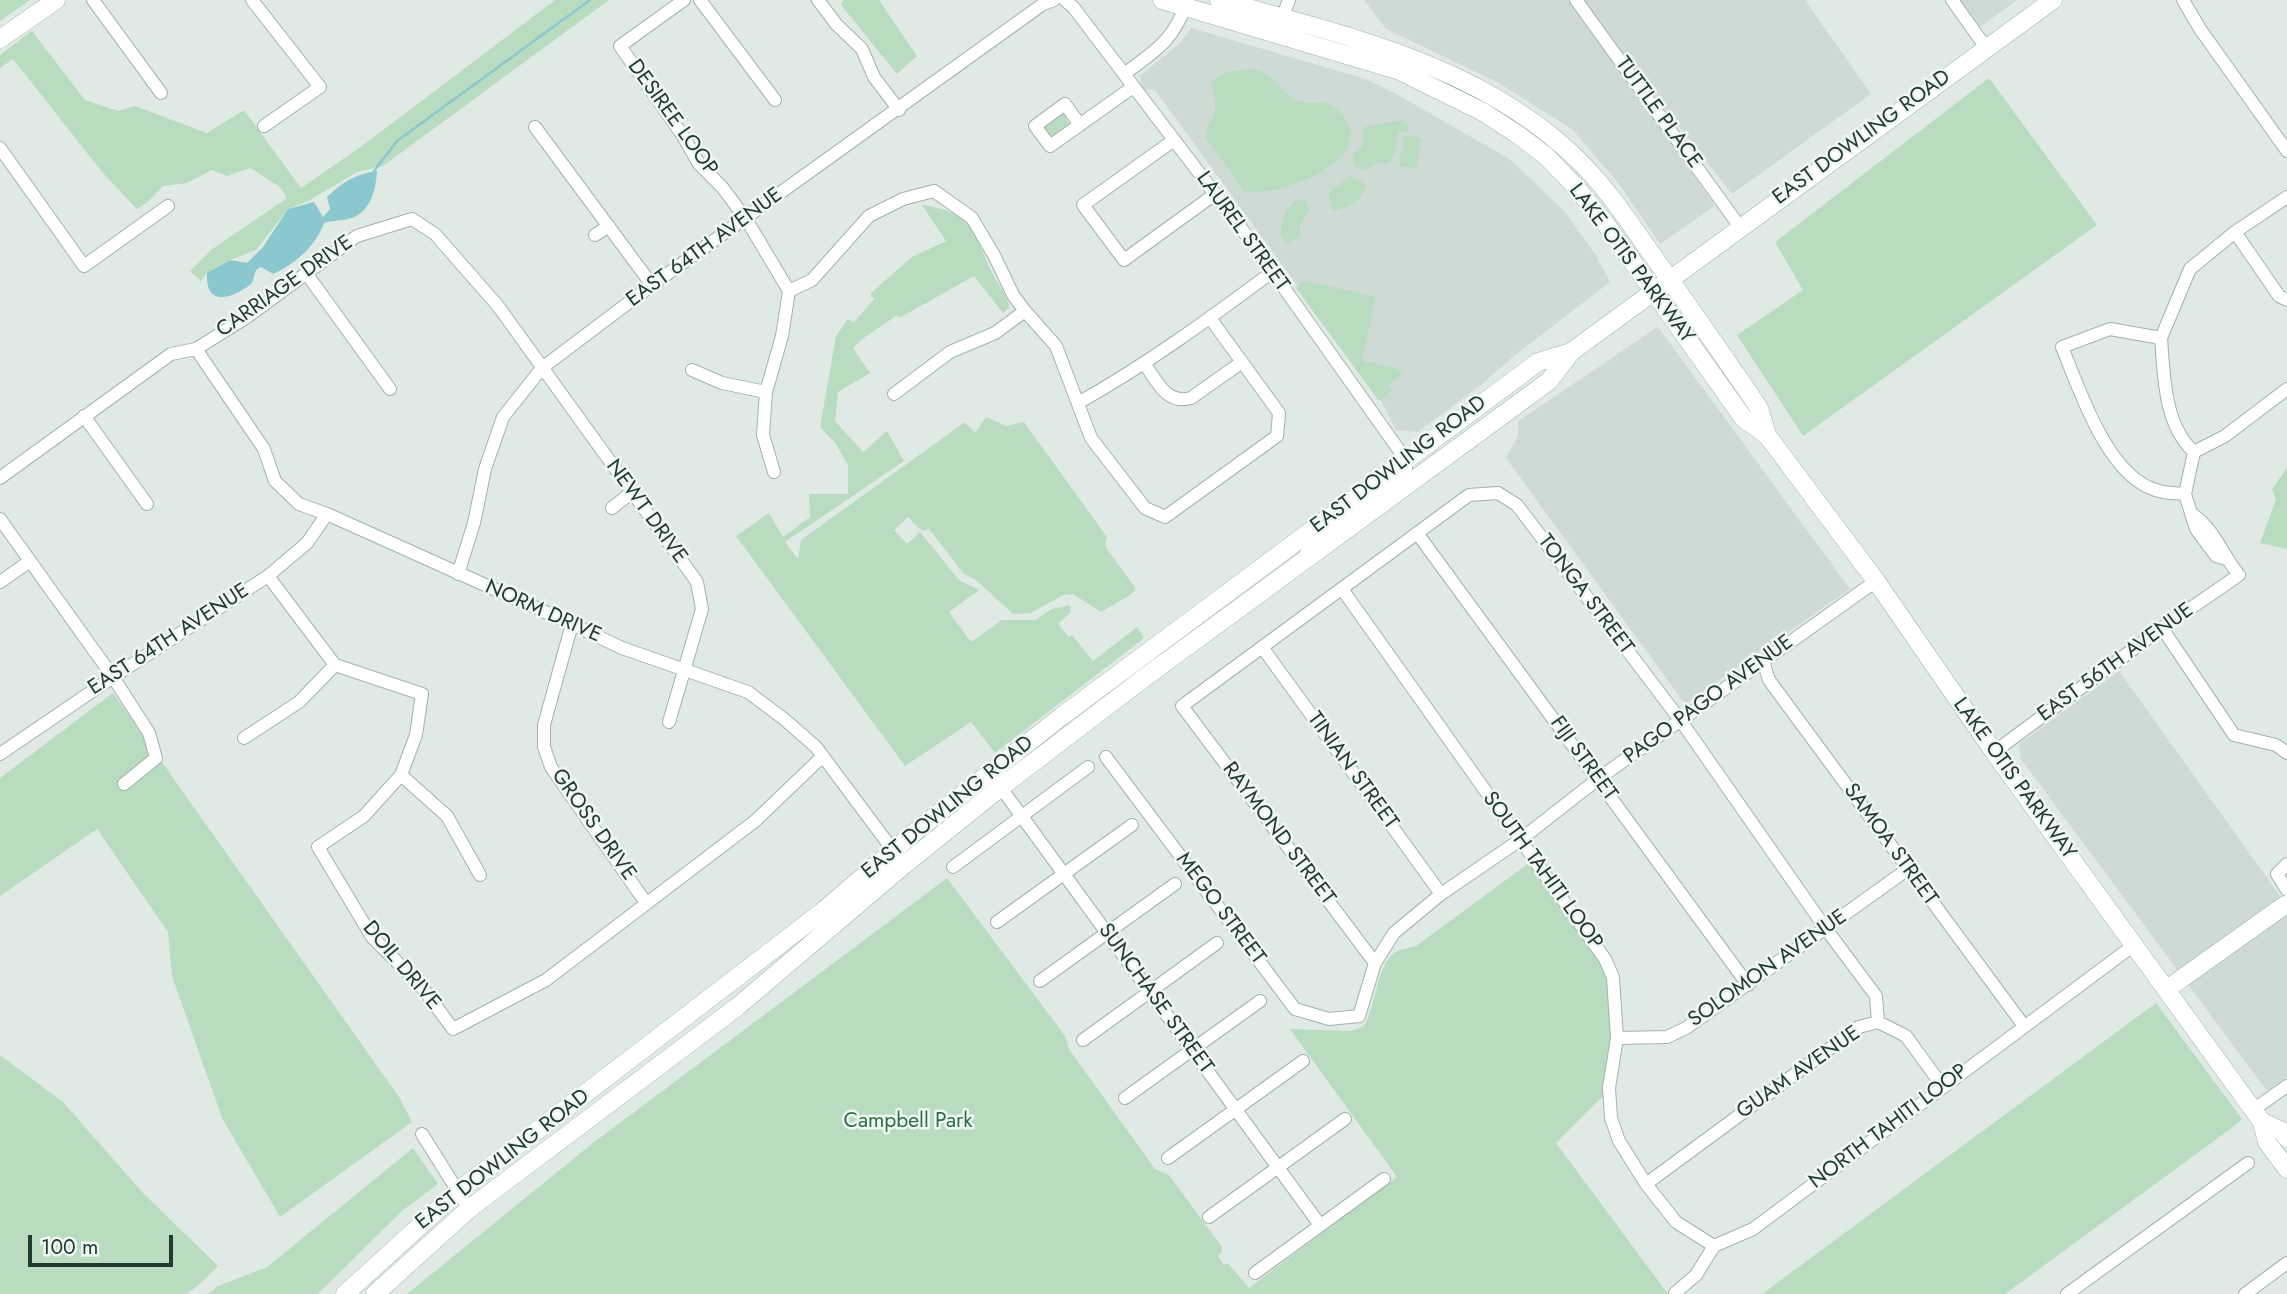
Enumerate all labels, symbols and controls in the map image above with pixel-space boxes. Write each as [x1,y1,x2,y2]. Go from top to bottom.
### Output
street label: TUTTLE PLACE [1609,53,1707,173]
street label: DESIREE LOOP [621,55,723,181]
street label: EAST DOWLING ROAD [1768,65,1956,211]
street label: LAUREL STREET [1190,167,1294,297]
street label: LAKE OTIS PARKWAY [1563,179,1699,349]
street label: EAST 64TH AVENUE [622,183,788,313]
street label: CARRIAGE DRIVE [212,231,358,343]
street label: EAST DOWLING ROAD [1306,391,1492,539]
street label: NEWT DRIVE [600,455,692,569]
street label: TONGA STREET [1532,530,1638,660]
street label: NORM DRIVE [481,575,605,649]
street label: EAST 64TH AVENUE [84,579,254,701]
street label: EAST 56TH AVENUE [2033,598,2199,728]
street label: PAGO PAGO AVENUE [1619,630,1799,770]
street label: LAKE OTIS PARKWAY [1947,693,2081,865]
street label: TINIAN STREET [1301,708,1403,834]
street label: FIJI STREET [1544,712,1622,806]
street label: EAST DOWLING ROAD [857,731,1039,885]
street label: RAYMOND STREET [1216,758,1340,910]
street label: GROSS DRIVE [545,764,641,886]
street label: SAMOA STREET [1837,779,1943,911]
street label: SOUTH TAHITI LOOP [1476,787,1608,955]
street label: MEGO STREET [1170,848,1270,970]
street label: SOLOMON AVENUE [1684,905,1852,1033]
street label: DOIL DRIVE [357,916,445,1016]
street label: SUNCHASE STREET [1092,919,1218,1079]
street label: GUAM AVENUE [1732,1021,1866,1125]
street label: NORTH TAHITI LOOP [1805,1059,1973,1195]
street label: EAST DOWLING ROAD [411,1084,595,1236]
park label: Campbell Park [843,1109,973,1135]
scale bar [32,1220,177,1264]
text: 100 m [41,1232,98,1262]

